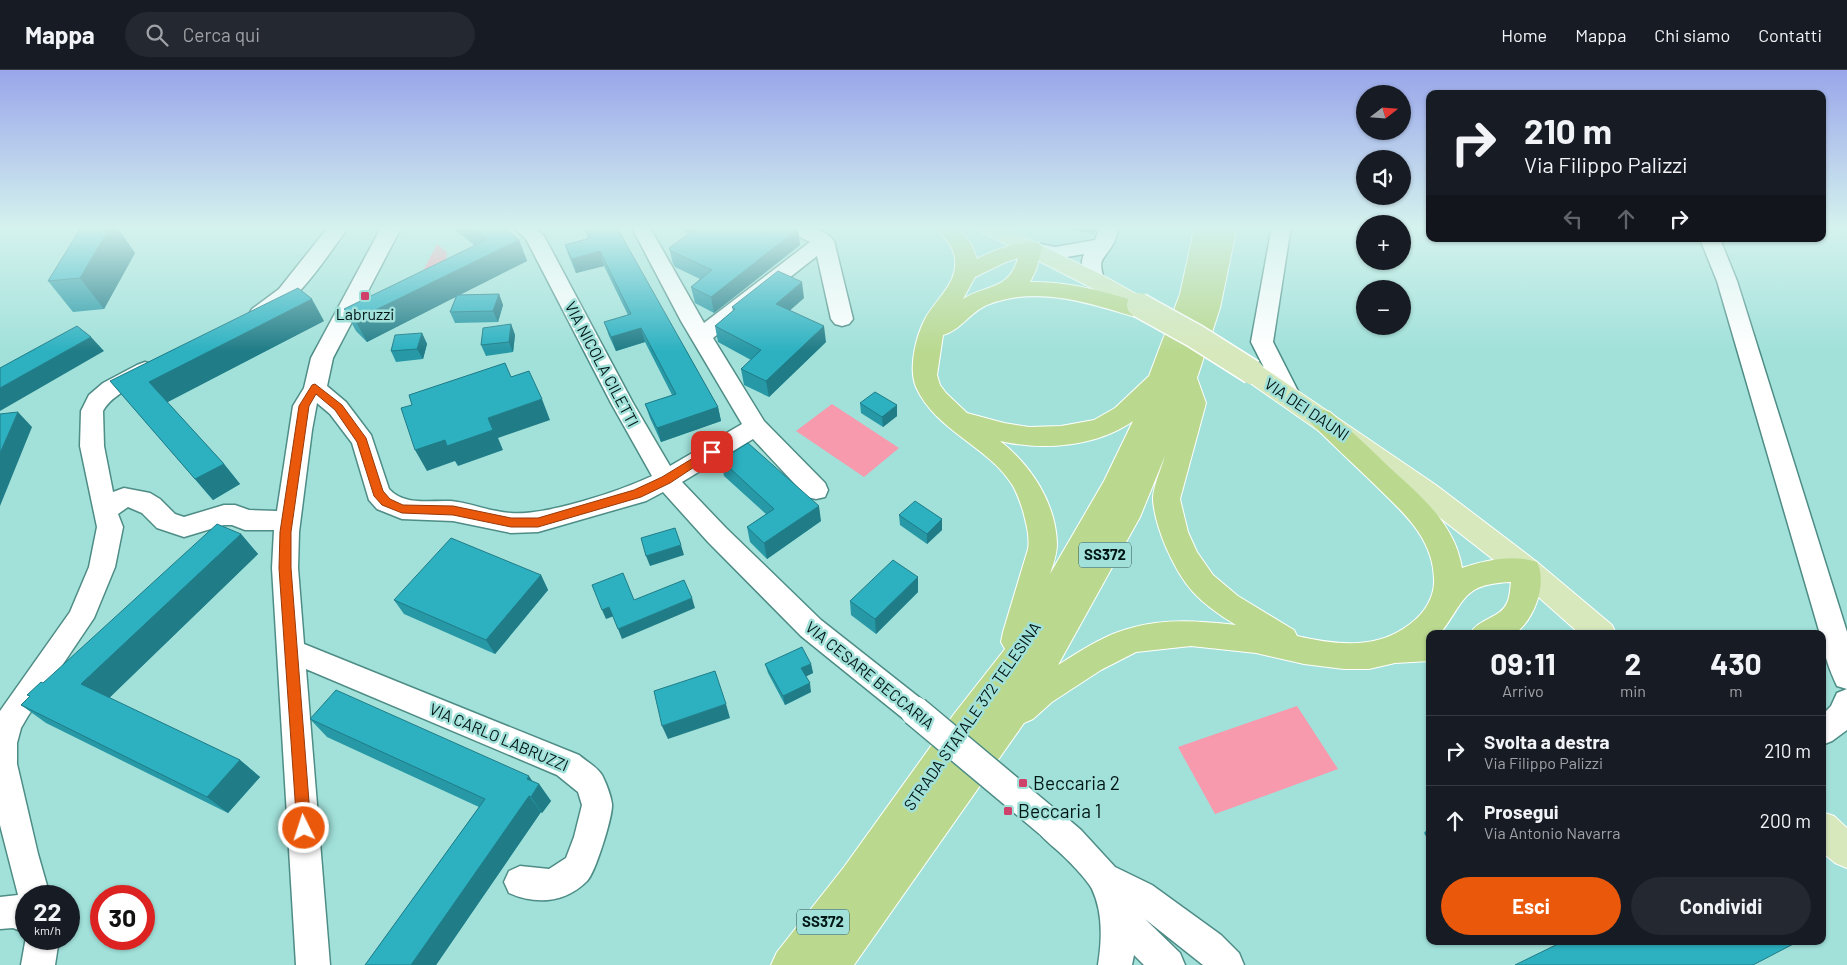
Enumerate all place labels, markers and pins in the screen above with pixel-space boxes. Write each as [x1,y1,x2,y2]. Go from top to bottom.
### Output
marker: Labruzzi [359,290,371,302]
place label: Labruzzi [336,304,394,323]
pin [691,431,733,473]
place label: Beccaria 2 [1033,771,1120,794]
marker: Beccaria 2 [1017,777,1029,789]
place label: Beccaria 1 [1018,799,1101,822]
marker: Beccaria 1 [1002,805,1014,817]

